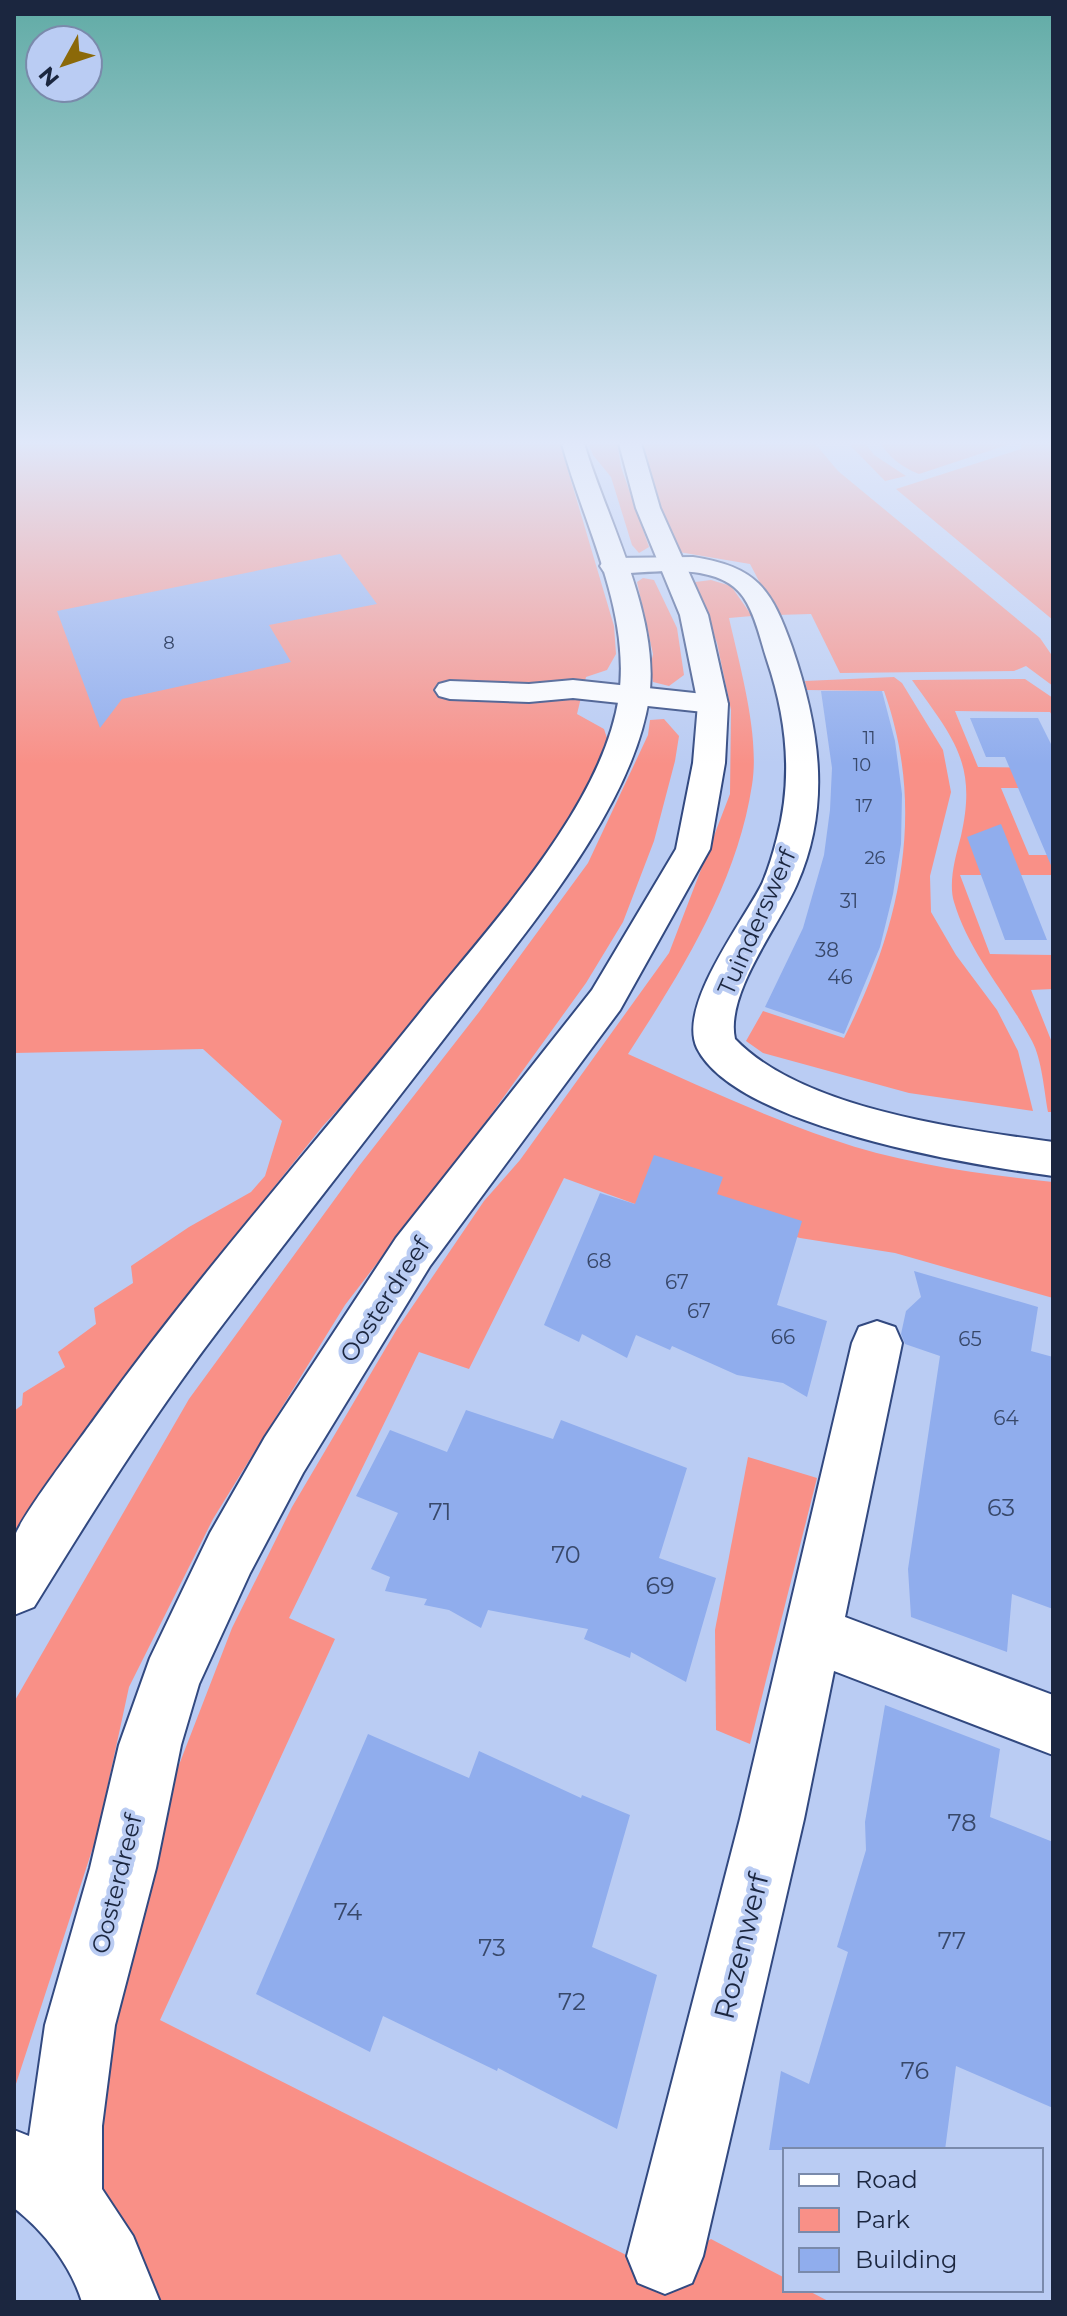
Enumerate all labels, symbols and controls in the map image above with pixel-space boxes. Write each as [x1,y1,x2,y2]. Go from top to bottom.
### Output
north arrow [24,24,104,104]
text: N [33,61,65,92]
house number: 8 [163,632,175,654]
house number: 11 [863,727,876,749]
house number: 10 [853,754,871,776]
house number: 17 [855,795,873,817]
street label: Tuinderswerf [711,843,802,999]
house number: 26 [864,847,886,869]
house number: 31 [840,889,858,913]
house number: 38 [815,938,839,962]
house number: 46 [827,965,853,989]
street label: Oosterdreef [334,1231,436,1367]
house number: 68 [587,1249,611,1273]
house number: 67 [665,1270,689,1294]
house number: 67 [687,1299,711,1323]
house number: 66 [771,1325,795,1349]
house number: 65 [958,1327,982,1351]
house number: 64 [993,1406,1019,1430]
house number: 63 [987,1493,1015,1522]
house number: 71 [428,1497,452,1526]
house number: 70 [551,1540,581,1569]
house number: 69 [645,1571,675,1600]
house number: 78 [948,1808,977,1837]
street label: Oosterdreef [85,1810,148,1957]
street label: Rozenwerf [706,1868,776,2022]
house number: 74 [334,1897,362,1926]
house number: 77 [938,1926,966,1955]
house number: 73 [478,1933,506,1962]
house number: 72 [558,1987,586,2016]
house number: 76 [901,2056,929,2085]
legend [783,2148,1043,2292]
text: Road [855,2165,918,2194]
text: Park [855,2205,910,2234]
text: Building [855,2245,958,2274]

